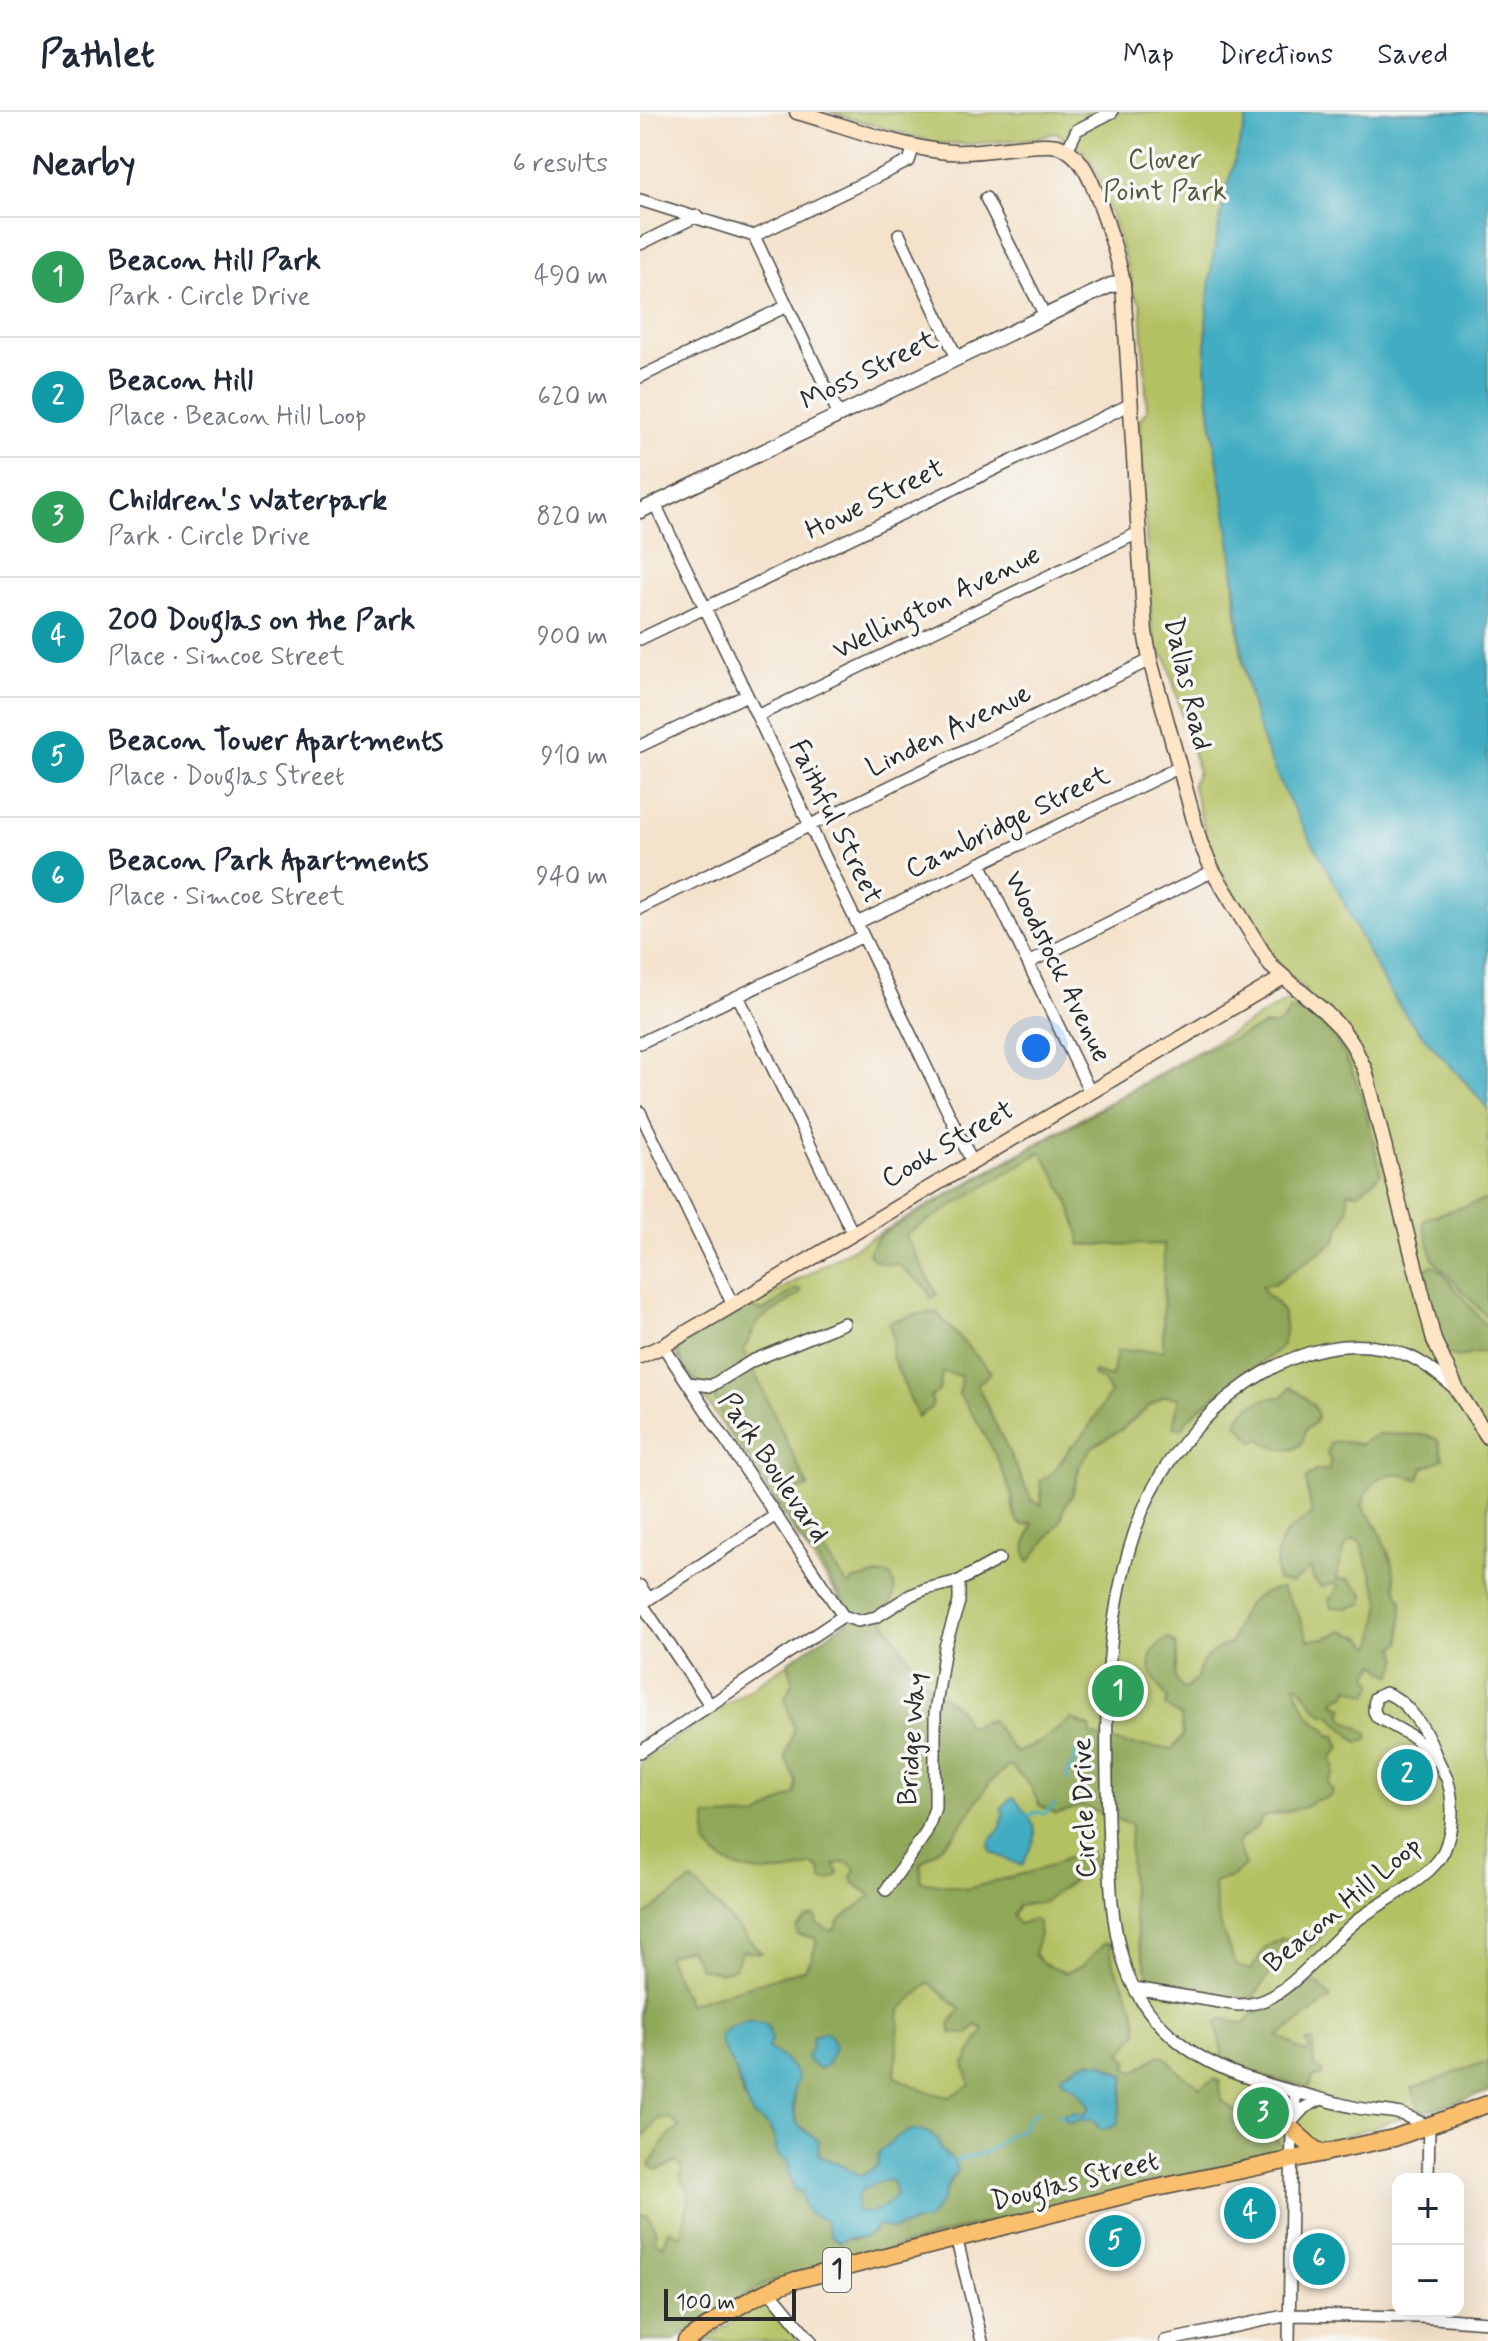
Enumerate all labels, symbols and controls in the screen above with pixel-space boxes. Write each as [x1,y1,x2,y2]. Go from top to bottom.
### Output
text: Pathlet [40,31,155,80]
text: Map [1123,37,1174,74]
text: Directions [1218,37,1333,74]
text: Saved [1377,37,1448,74]
text: Nearby [32,142,136,187]
park label: Clover Point Park [1103,142,1227,211]
text: 6 results [513,147,608,181]
text: Beacon Hill Park [108,241,321,280]
text: 1 [52,260,64,294]
text: 490 m [534,260,608,294]
text: Park · Circle Drive [108,280,310,314]
street label: Moss Street [794,322,944,420]
text: Beacon Hill [108,361,253,400]
text: 2 [52,380,64,414]
text: 620 m [538,380,608,414]
text: Place · Beacon Hill Loop [108,400,366,434]
street label: Howe Street [799,450,951,550]
text: Children's Waterpark [108,481,387,520]
text: 3 [52,500,64,534]
text: 820 m [536,500,608,534]
text: Park · Circle Drive [108,520,310,554]
street label: Wellington Avenue [827,537,1048,672]
text: 200 Douglas on the Park [108,601,415,640]
street label: Dallas Road [1154,614,1220,754]
text: 4 [50,620,66,654]
text: 900 m [537,620,608,654]
text: Place · Simcoe Street [108,640,345,674]
street label: Linden Avenue [860,675,1038,787]
text: Beacon Tower Apartments [108,721,443,760]
street label: Faithful Street [779,733,891,911]
text: 5 [50,740,66,774]
text: 910 m [541,740,608,774]
street label: Cambridge Street [900,757,1118,890]
text: Place · Douglas Street [108,760,345,794]
text: Beacon Park Apartments [108,841,429,880]
text: 6 [51,860,65,894]
text: 940 m [536,860,608,894]
street label: Woodstock Avenue [995,865,1119,1069]
text: Place · Simcoe Street [108,880,345,914]
your location [1016,1028,1056,1068]
street label: Cook Street [875,1092,1021,1198]
street label: Park Boulevard [709,1385,837,1551]
pin: 1 [1092,1661,1144,1721]
street label: Bridge Way [890,1671,936,1807]
street label: Circle Drive [1064,1737,1106,1879]
pin: 2 [1381,1745,1433,1805]
street label: Beacon Hill Loop [1256,1828,1430,1982]
pin: 3 [1237,2083,1289,2143]
street label: Douglas Street [987,2143,1164,2224]
map controls [1392,2173,1464,2317]
button: + [1392,2173,1464,2245]
pin: 4 [1224,2183,1276,2243]
pin: 5 [1089,2211,1141,2271]
pin: 6 [1293,2229,1345,2289]
button: − [1392,2245,1464,2317]
road number: 1 [823,2248,851,2292]
scale bar [664,2285,796,2321]
text: 100 m [676,2289,735,2317]

